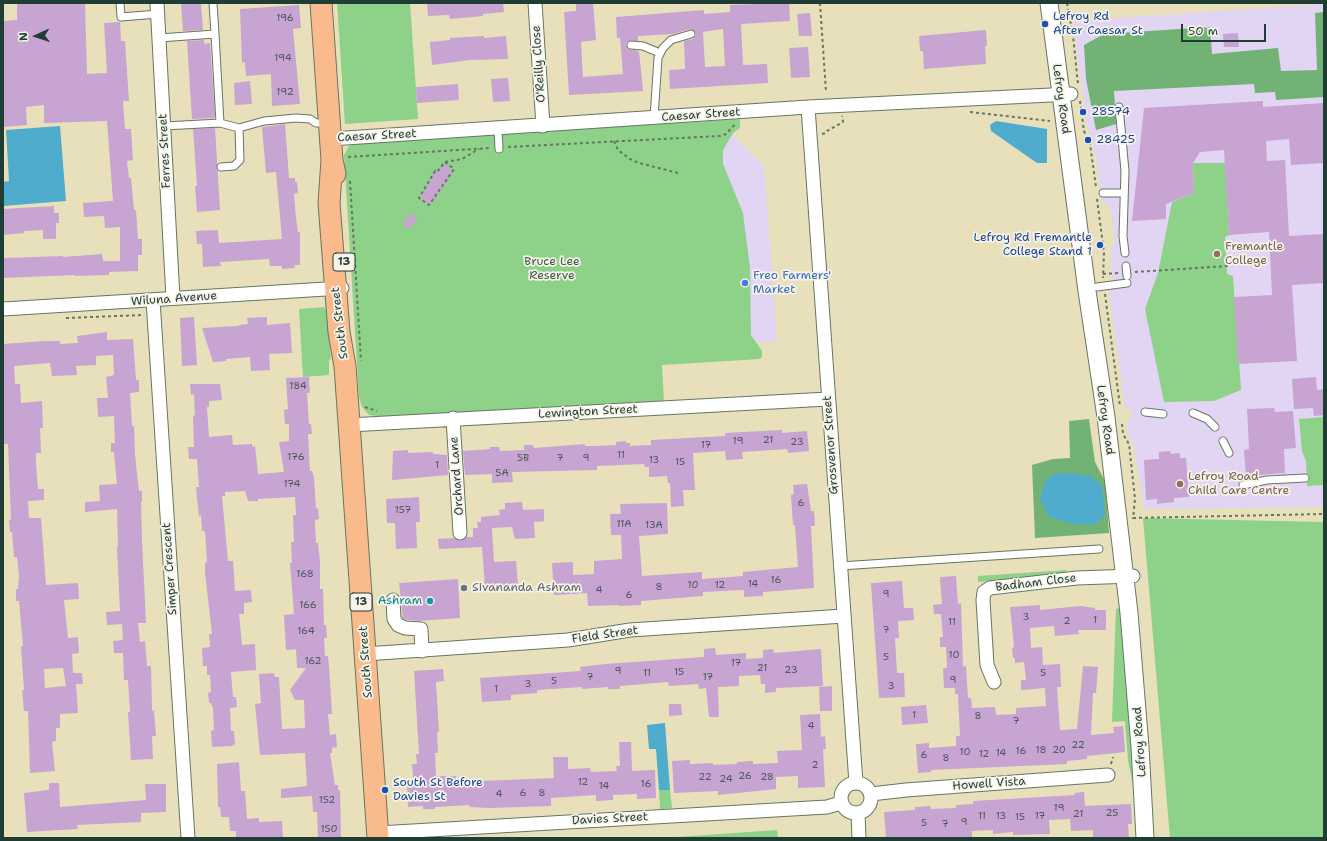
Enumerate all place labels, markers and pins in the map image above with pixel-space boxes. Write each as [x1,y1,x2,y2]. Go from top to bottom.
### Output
place label: Lefroy Rd After Caesar St [1053,10,1143,38]
marker: Lefroy Rd After Caesar St [1040,19,1050,29]
place label: 28574 [1091,105,1130,119]
marker: 28574 [1078,107,1088,117]
place label: 28425 [1096,133,1135,147]
marker: 28425 [1083,135,1093,145]
place label: Lefroy Rd Fremantle College Stand 1 [974,231,1092,259]
marker: Lefroy Rd Fremantle College Stand 1 [1095,240,1105,250]
place label: Fremantle College [1225,240,1283,268]
marker: Fremantle College [1212,249,1222,259]
place label: Freo Farmers' Market [753,269,831,297]
marker: Freo Farmers' Market [740,278,750,288]
place label: Lefroy Road Child Care Centre [1188,470,1289,498]
marker: Lefroy Road Child Care Centre [1175,479,1185,489]
place label: Sivananda Ashram [472,581,581,595]
marker: Sivananda Ashram [459,583,469,593]
place label: Ashram [378,594,422,608]
marker: Ashram [425,596,435,606]
place label: South St Before Davies St [393,776,483,804]
marker: South St Before Davies St [380,785,390,795]

